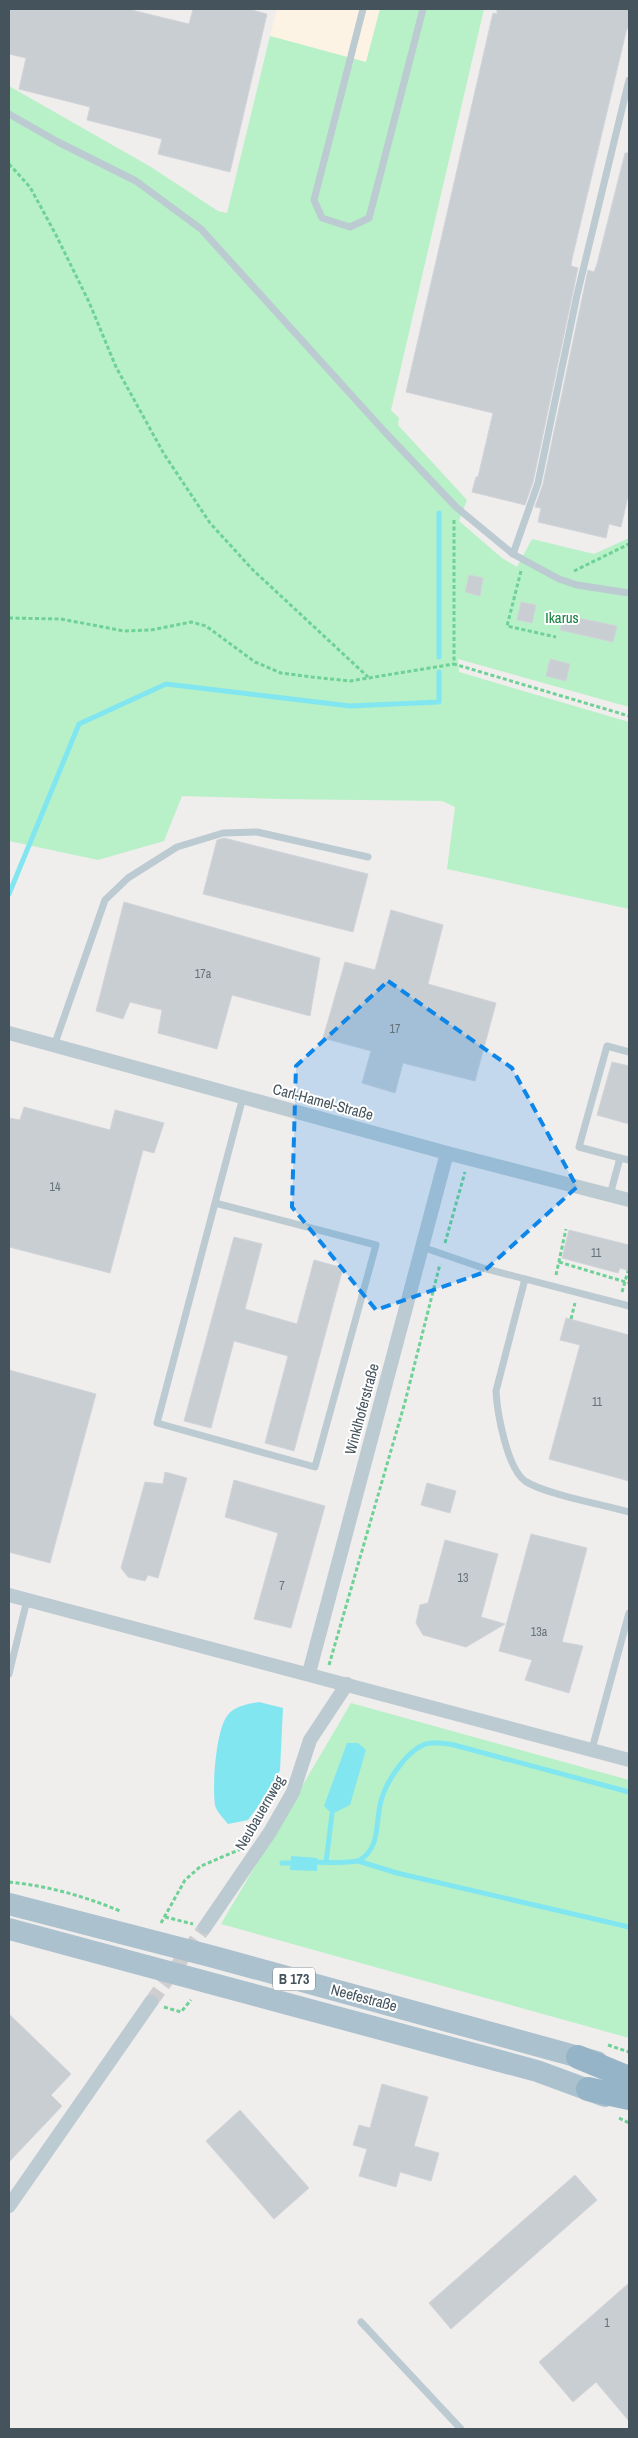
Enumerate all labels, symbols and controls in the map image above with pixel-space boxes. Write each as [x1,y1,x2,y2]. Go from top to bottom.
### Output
park label: Ikarus [545,607,579,628]
house number: 17a [195,966,212,982]
house number: 17 [390,1021,401,1037]
street label: Carl-Hamel-Straße [271,1078,376,1125]
house number: 14 [50,1179,61,1195]
house number: 11 [591,1245,602,1261]
street label: Winklhoferstraße [339,1361,384,1457]
house number: 11 [592,1394,603,1410]
house number: 13 [458,1570,468,1586]
house number: 7 [279,1578,285,1594]
house number: 13a [531,1624,548,1640]
street label: Neubauernweg [230,1771,290,1854]
road number: B 173 [273,1968,315,1990]
street label: Neefestraße [329,1979,400,2016]
house number: 1 [604,2315,610,2331]

